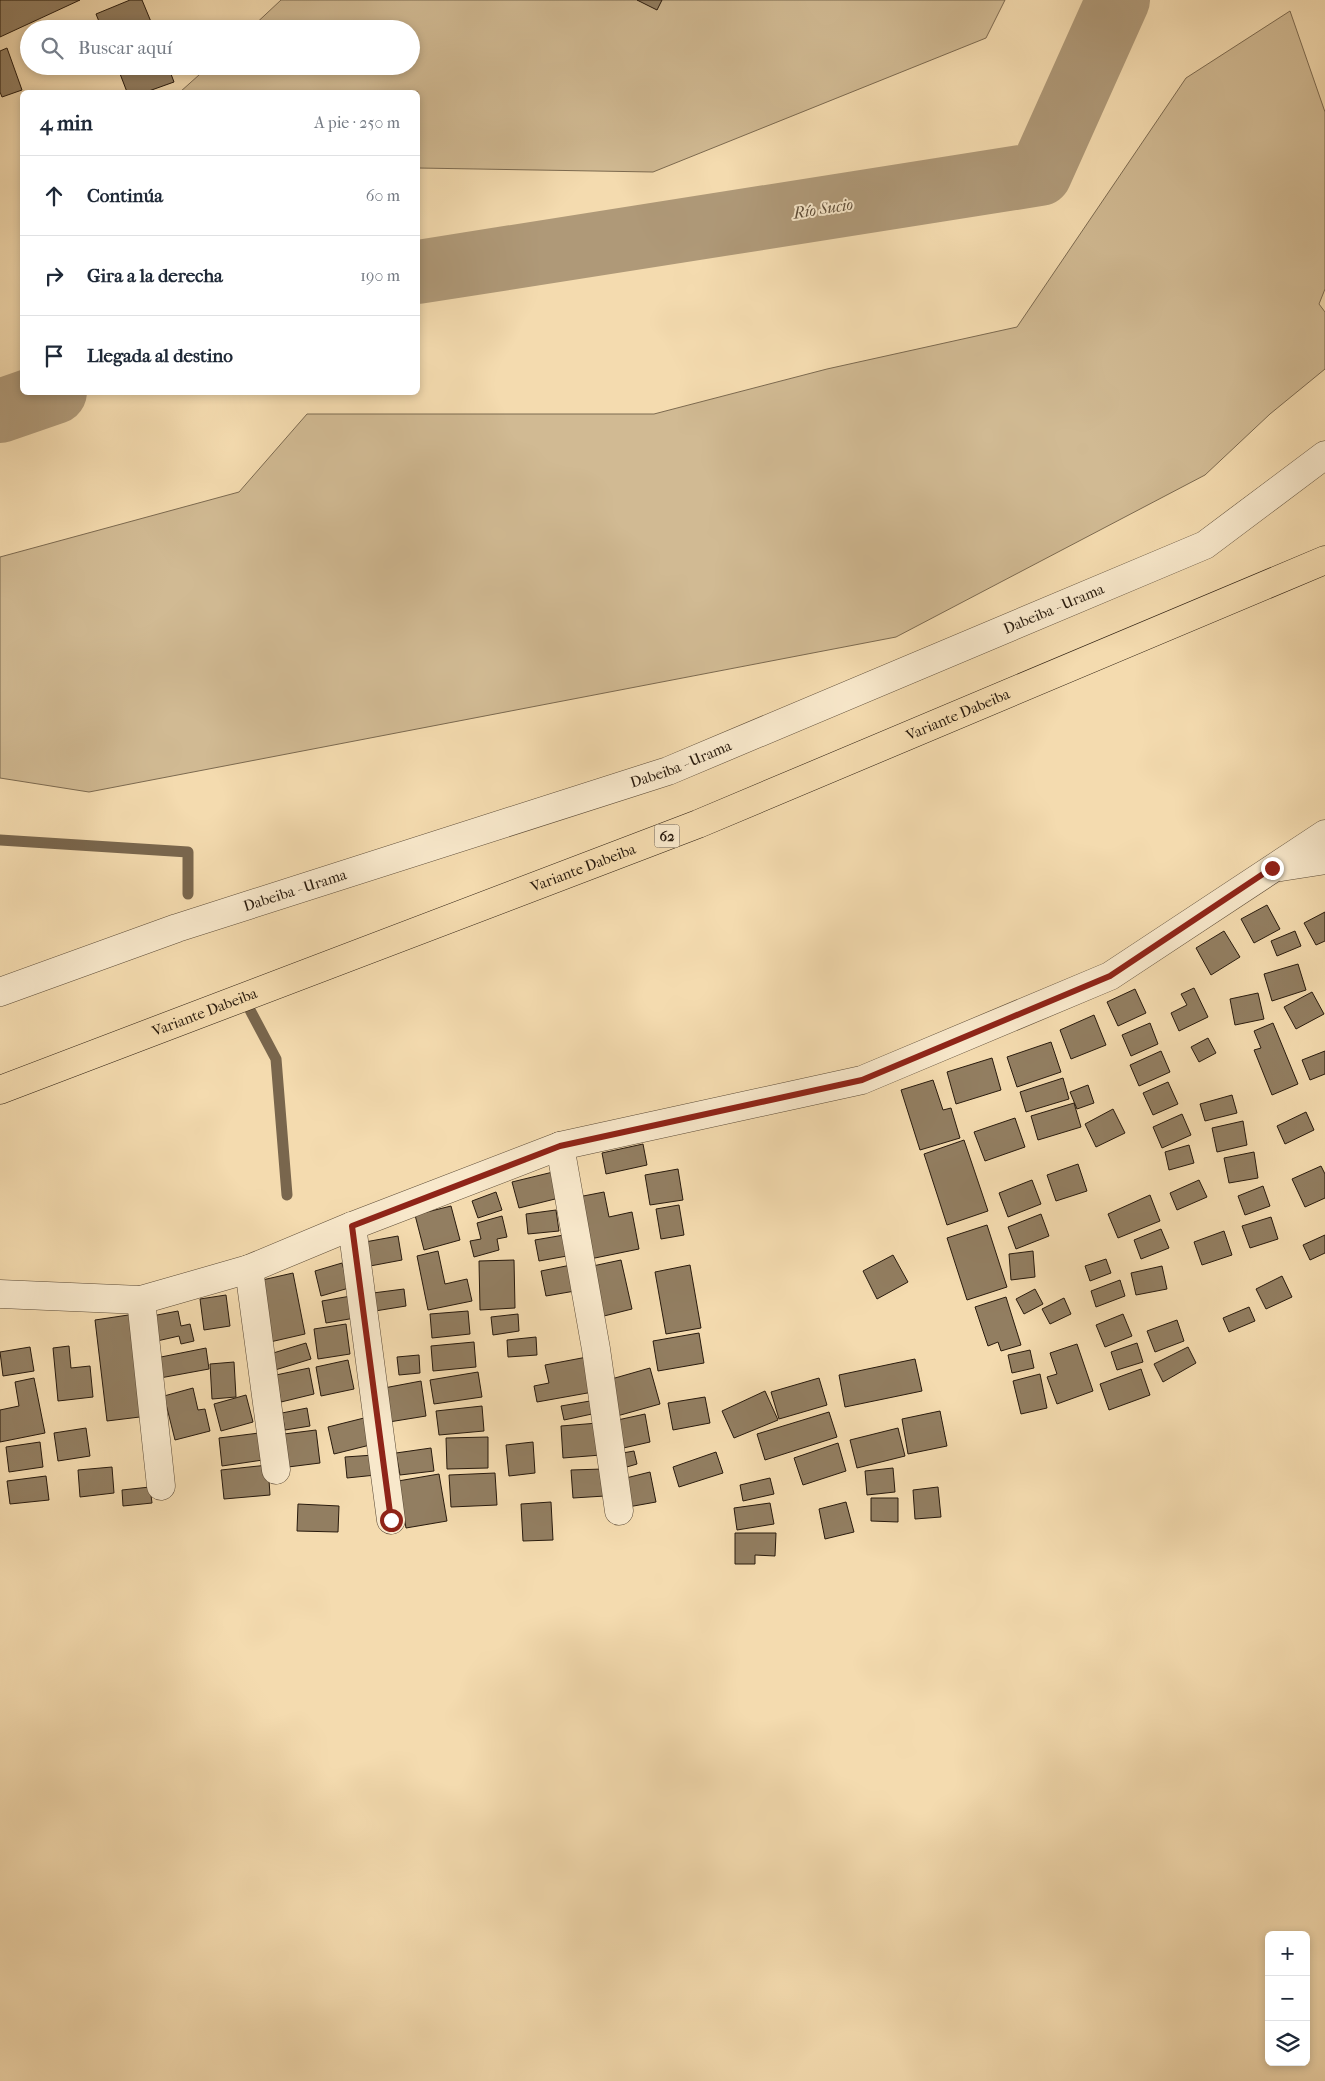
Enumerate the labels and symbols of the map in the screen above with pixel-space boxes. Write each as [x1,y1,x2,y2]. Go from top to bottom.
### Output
water label: Río Sucio [791,194,855,223]
street label: Dabeiba - Urama [1000,579,1108,638]
street label: Variante Dabeiba [902,684,1014,745]
street label: Dabeiba - Urama [628,736,735,792]
road number: 62 [654,824,680,848]
street label: Variante Dabeiba [527,839,639,896]
route end [1261,857,1284,880]
street label: Dabeiba - Urama [241,865,350,915]
street label: Variante Dabeiba [149,983,261,1041]
route start [380,1509,403,1532]

